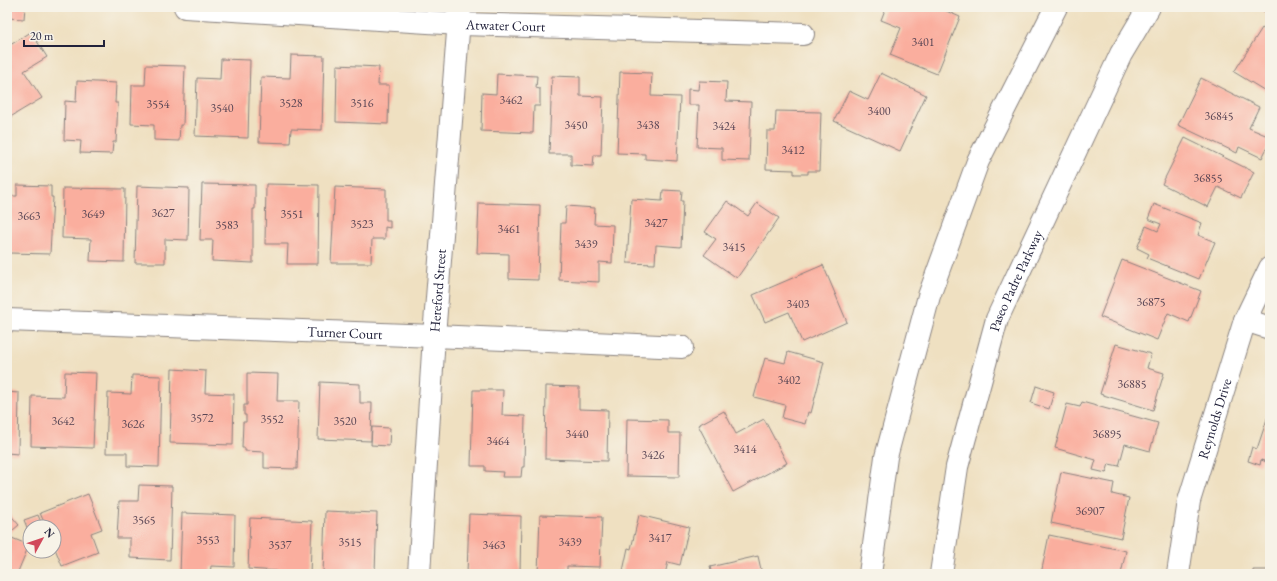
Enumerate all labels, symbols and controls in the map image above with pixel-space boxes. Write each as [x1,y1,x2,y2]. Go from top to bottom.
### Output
street label: Atwater Court [464,15,546,36]
scale bar [24,22,104,48]
text: 20 m [30,28,54,44]
house number: 3401 [911,34,935,50]
house number: 3462 [499,92,523,108]
house number: 3528 [279,95,303,111]
house number: 3516 [350,95,374,111]
house number: 3554 [146,96,170,112]
house number: 3540 [210,100,234,116]
house number: 3400 [867,103,891,119]
house number: 36845 [1205,108,1234,124]
house number: 3450 [564,117,588,133]
house number: 3438 [636,117,660,133]
house number: 3424 [712,118,736,134]
house number: 3412 [781,142,805,158]
house number: 36855 [1194,170,1223,186]
house number: 3627 [151,205,175,221]
house number: 3649 [81,206,105,222]
house number: 3551 [280,206,304,222]
house number: 3663 [17,208,41,224]
house number: 3427 [644,215,668,231]
house number: 3523 [350,216,374,232]
house number: 3583 [215,217,239,233]
house number: 3461 [497,221,521,237]
street label: Paseo Padre Parkway [985,226,1047,333]
house number: 3439 [574,236,598,252]
house number: 3415 [722,239,746,255]
street label: Hereford Street [425,248,450,333]
house number: 36875 [1137,294,1166,310]
house number: 3403 [786,296,810,312]
street label: Turner Court [307,322,383,343]
house number: 3402 [777,372,801,388]
house number: 36885 [1118,376,1147,392]
street label: Reynolds Drive [1194,376,1236,461]
house number: 3572 [190,410,214,426]
house number: 3552 [260,411,284,427]
house number: 3642 [51,413,75,429]
house number: 3520 [333,413,357,429]
house number: 3626 [121,416,145,432]
house number: 3440 [565,426,589,442]
house number: 36895 [1093,426,1122,442]
house number: 3464 [486,433,510,449]
house number: 3414 [733,441,757,457]
house number: 3426 [641,447,665,463]
house number: 36907 [1076,503,1105,519]
house number: 3565 [132,512,156,528]
north arrow [22,519,62,559]
text: N [41,525,58,541]
house number: 3417 [648,530,672,546]
house number: 3553 [196,532,220,548]
house number: 3515 [338,534,362,550]
house number: 3439 [558,534,582,550]
house number: 3537 [268,537,292,553]
house number: 3463 [482,537,506,553]

